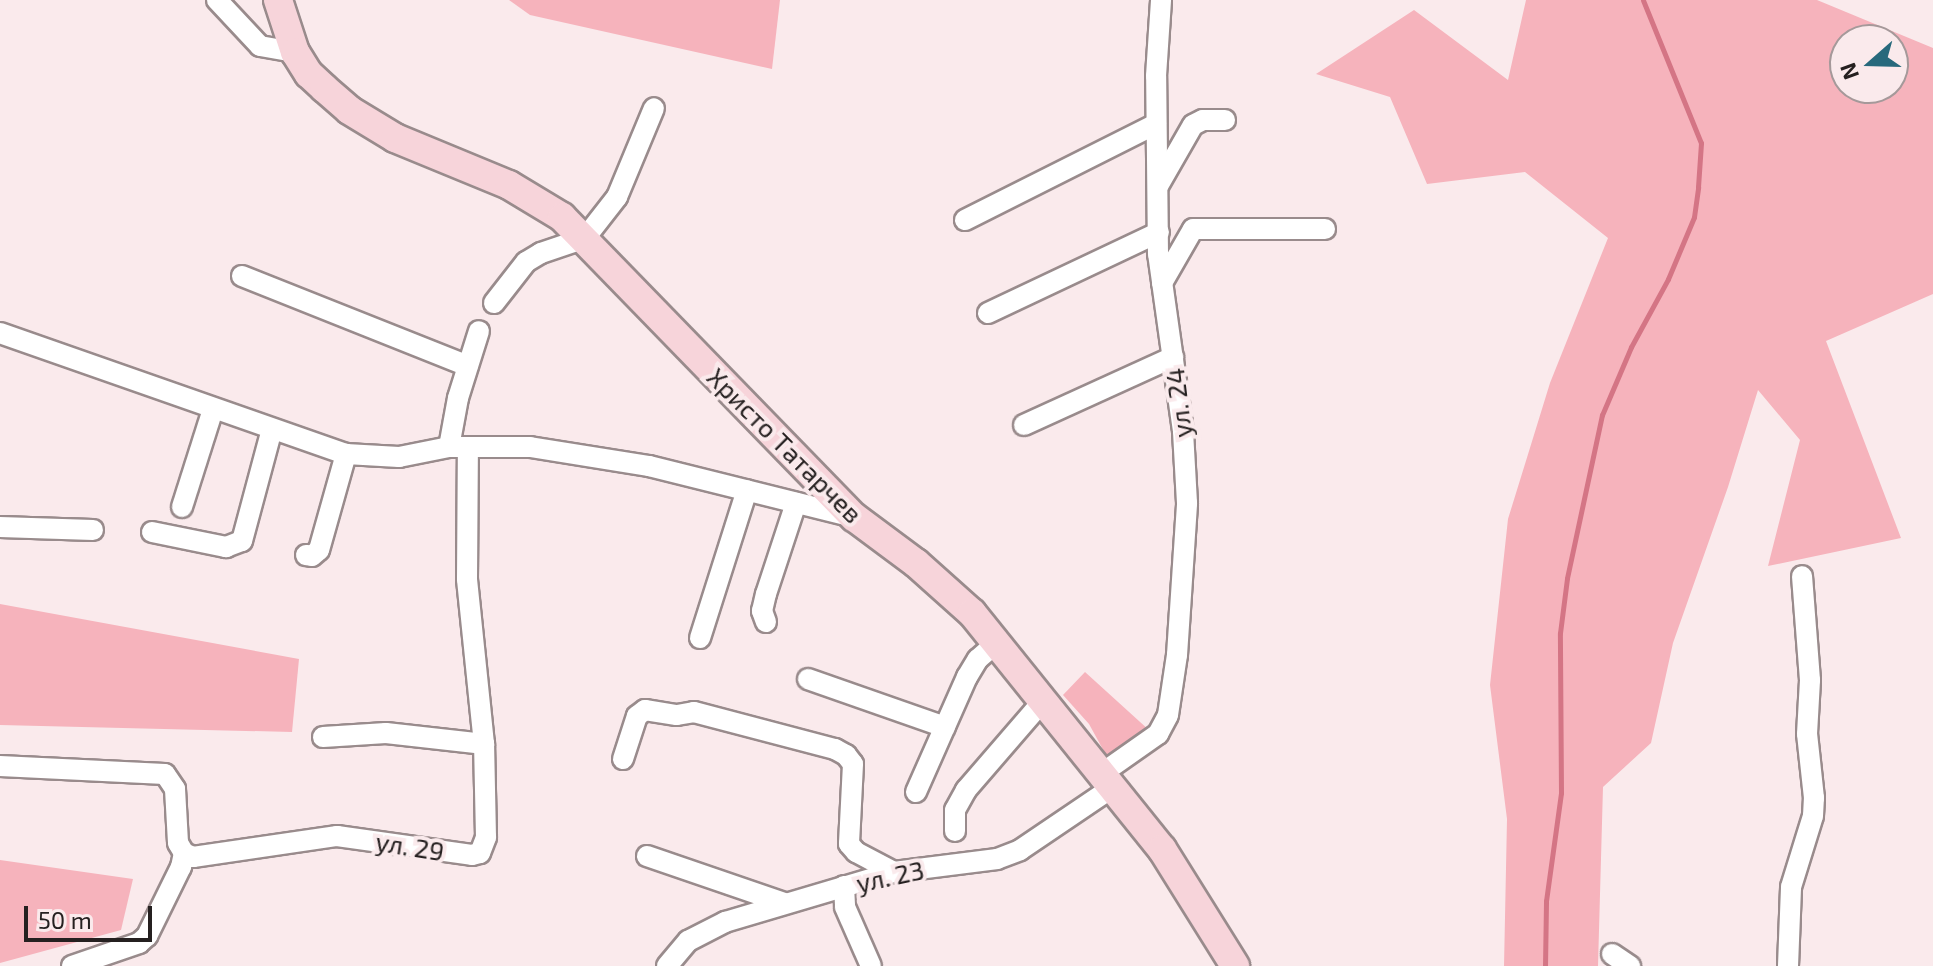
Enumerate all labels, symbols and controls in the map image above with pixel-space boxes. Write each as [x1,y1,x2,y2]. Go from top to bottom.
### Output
north arrow [1829,24,1909,104]
text: N [1833,60,1863,83]
street label: Христо Татарчев [701,361,869,529]
street label: ул. 24 [1158,366,1198,440]
street label: ул. 29 [374,825,446,867]
street label: ул. 23 [853,854,927,898]
scale bar [28,890,156,940]
text: 50 m [38,905,92,934]

